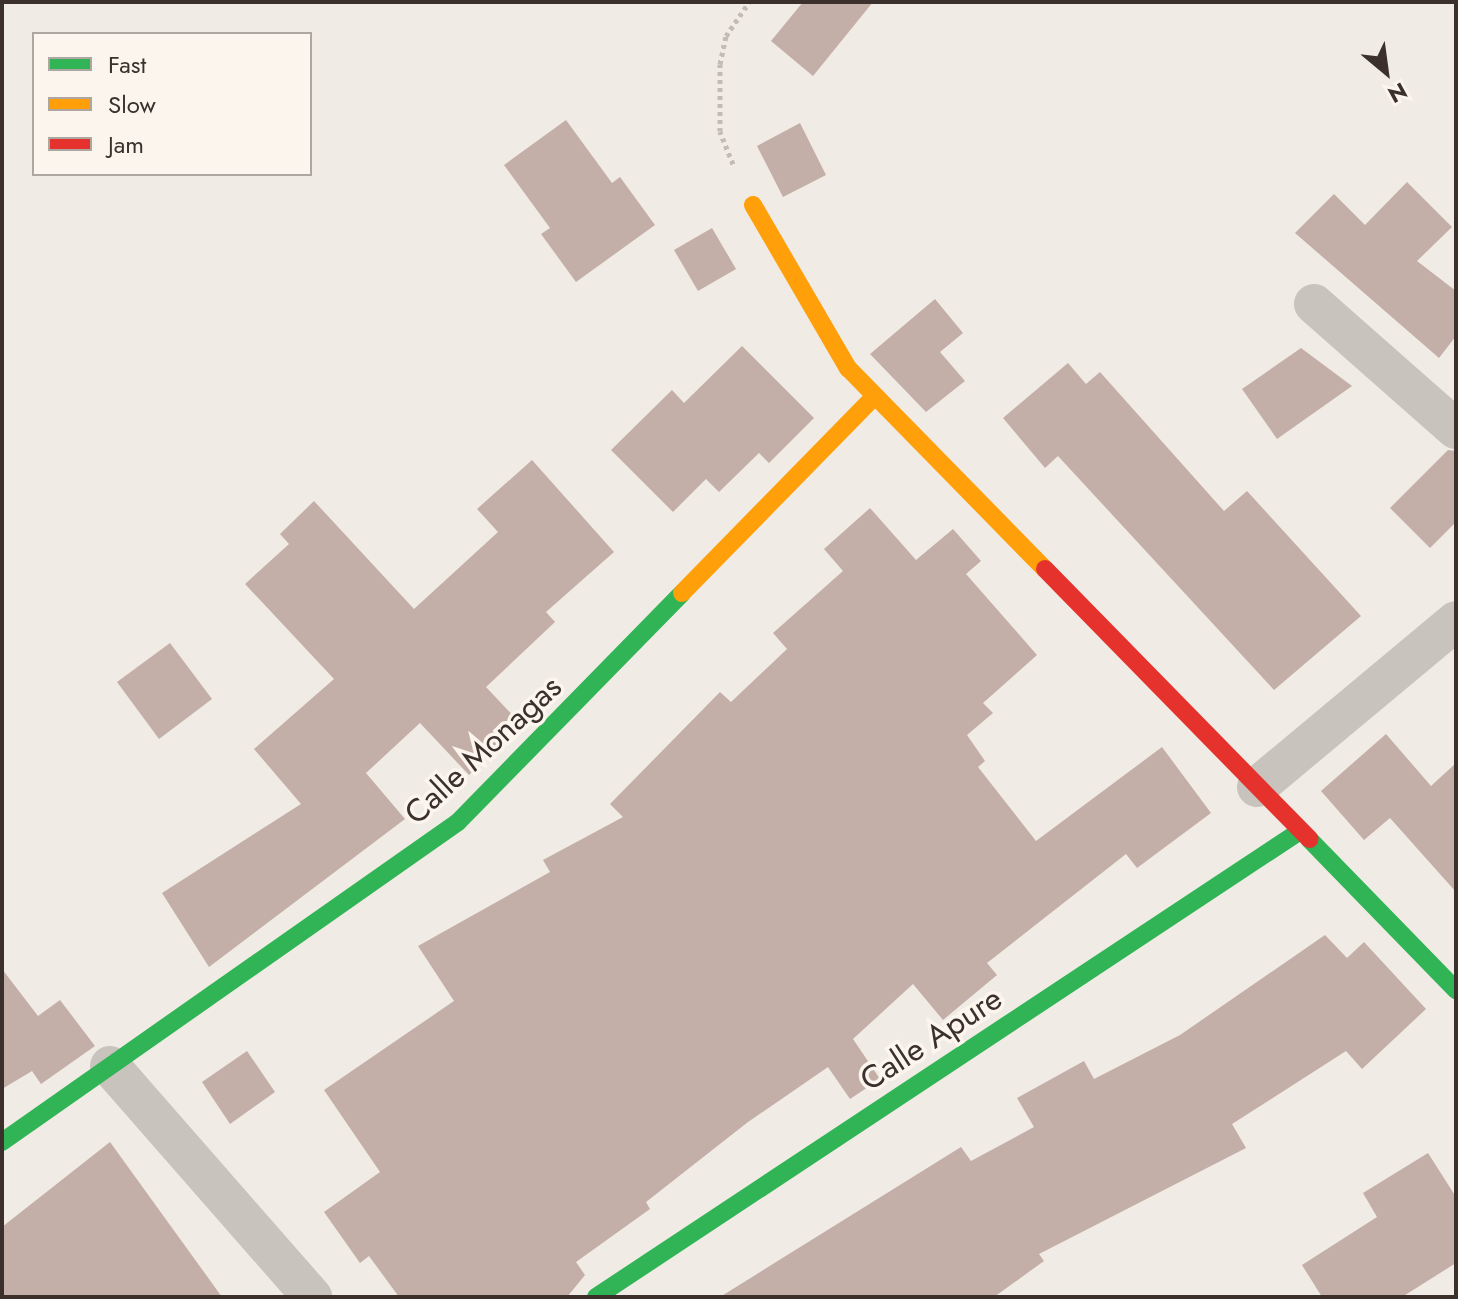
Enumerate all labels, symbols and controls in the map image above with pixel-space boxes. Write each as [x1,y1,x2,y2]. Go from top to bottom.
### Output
legend [32,32,312,176]
north arrow [1346,32,1426,112]
text: Fast [108,47,146,82]
text: N [1382,75,1413,111]
text: Slow [108,87,156,122]
text: Jam [108,127,144,162]
street label: Calle Monagas [397,668,569,832]
street label: Calle Apure [853,979,1009,1099]

